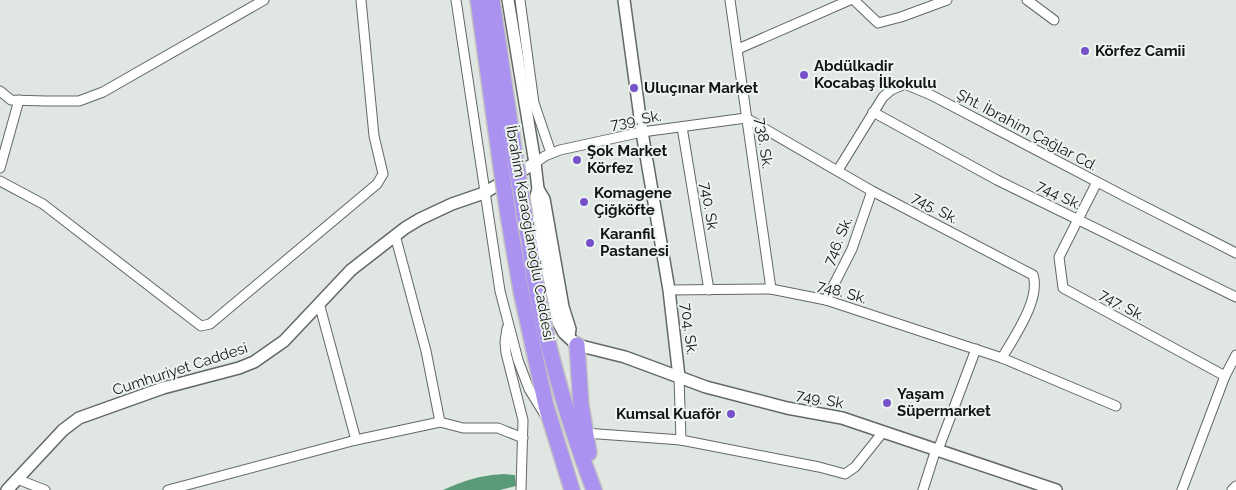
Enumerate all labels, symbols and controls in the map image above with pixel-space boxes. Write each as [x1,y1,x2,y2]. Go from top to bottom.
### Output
place label: Körfez Camii [1095,42,1185,60]
marker: Körfez Camii [1079,45,1091,57]
place label: Abdülkadir Kocabaş İlkokulu [814,57,937,92]
marker: Abdülkadir Kocabaş İlkokulu [798,69,810,81]
place label: Uluçınar Market [644,79,758,97]
marker: Uluçınar Market [628,82,640,94]
street label: Şht. İbrahim Çağlar Cd. [954,84,1101,175]
street label: 739. Sk. [609,107,663,133]
street label: 738. Sk. [752,116,776,170]
street label: İbrahim Karaoğlanoğlu Caddesi [502,124,559,342]
place label: Şok Market Körfez [587,142,667,177]
marker: Şok Market Körfez [571,154,583,166]
street label: 744 Sk. [1034,177,1084,213]
street label: 740. Sk [696,181,722,231]
place label: Komagene Çiğköfte [594,184,672,219]
street label: 745. Sk. [909,188,961,228]
marker: Komagene Çiğköfte [578,196,590,208]
street label: 746. Sk. [820,214,856,268]
place label: Karanfil Pastanesi [600,225,669,260]
marker: Karanfil Pastanesi [584,237,596,249]
street label: 748. Sk. [815,276,869,308]
street label: 747. Sk. [1096,285,1148,325]
street label: 704. Sk. [677,302,701,356]
street label: Cumhuriyet Caddesi [110,339,250,399]
place label: Yaşam Süpermarket [897,385,991,420]
street label: 749. Sk [795,386,845,412]
marker: Yaşam Süpermarket [881,397,893,409]
place label: Kumsal Kuaför [616,405,721,423]
marker: Kumsal Kuaför [725,408,737,420]

